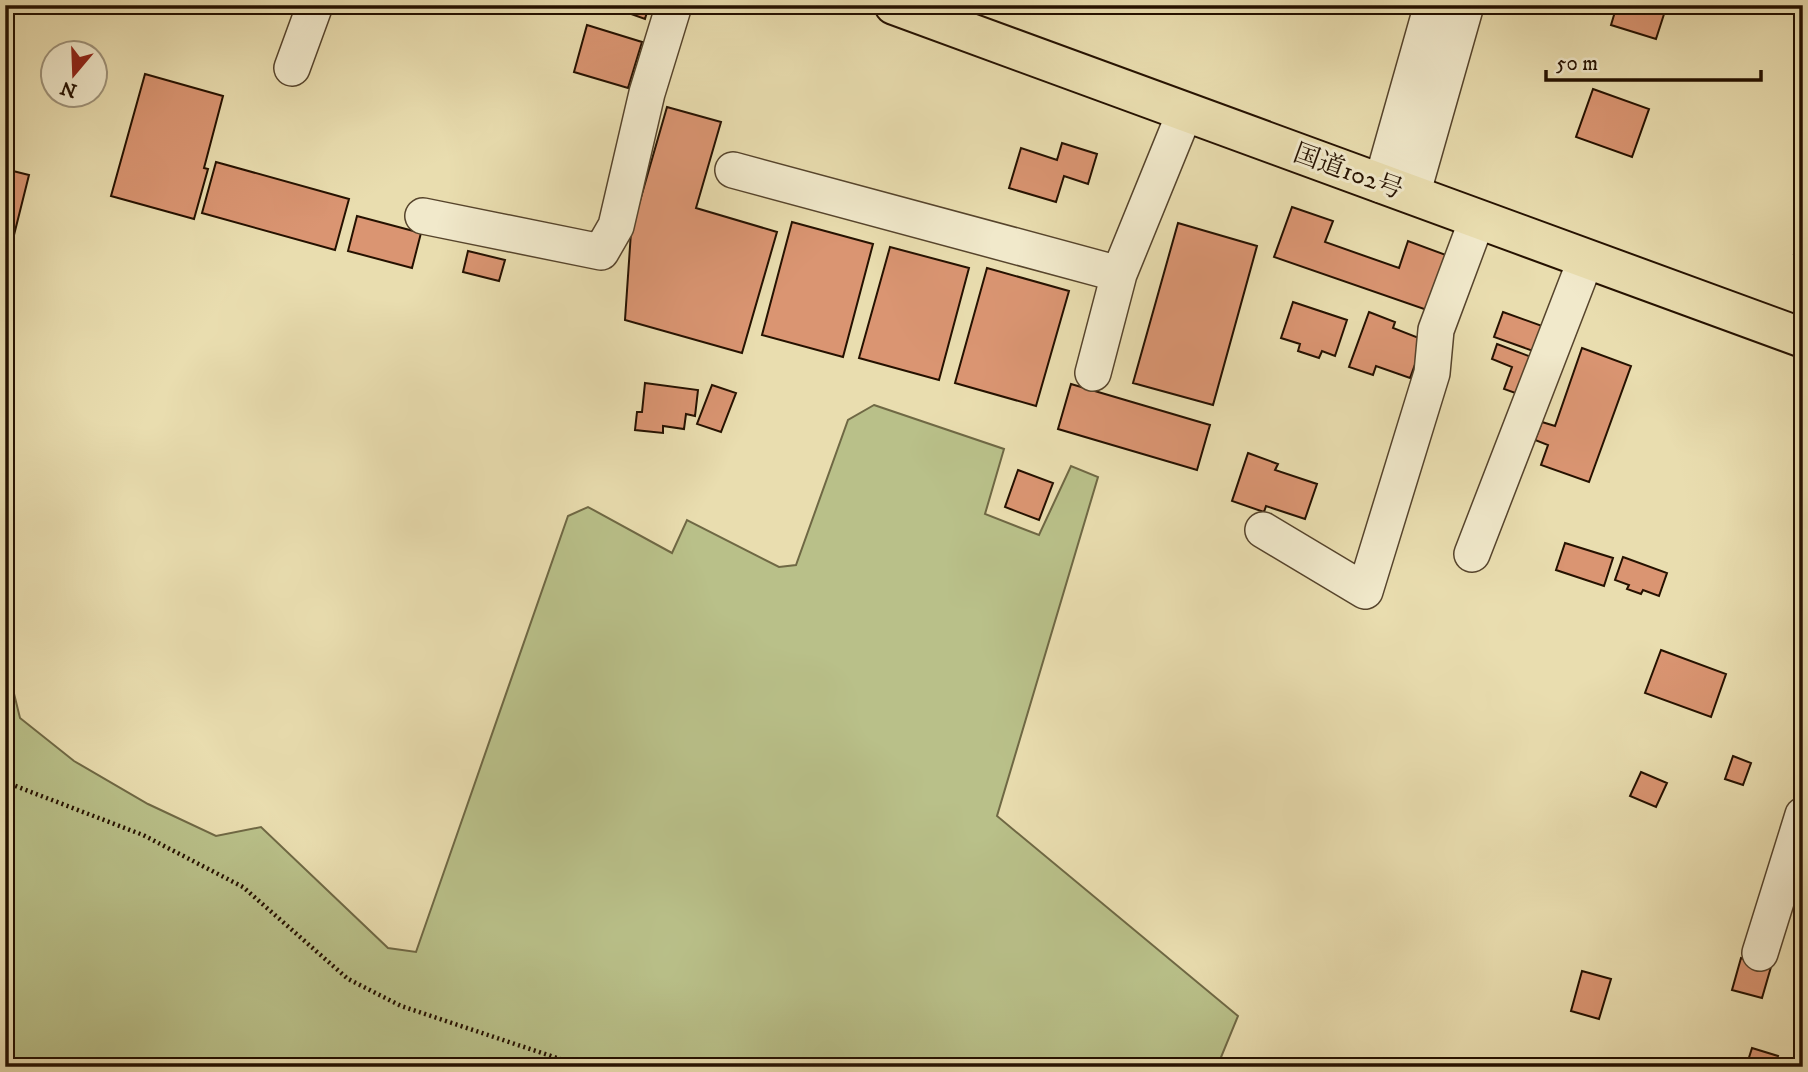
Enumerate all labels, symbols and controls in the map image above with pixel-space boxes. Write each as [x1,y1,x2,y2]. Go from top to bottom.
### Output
north arrow [38,38,108,108]
scale bar [1546,38,1761,82]
text: 50 m [1556,51,1598,77]
text: N [57,75,80,102]
street label: 国道102号 [1289,137,1407,207]

